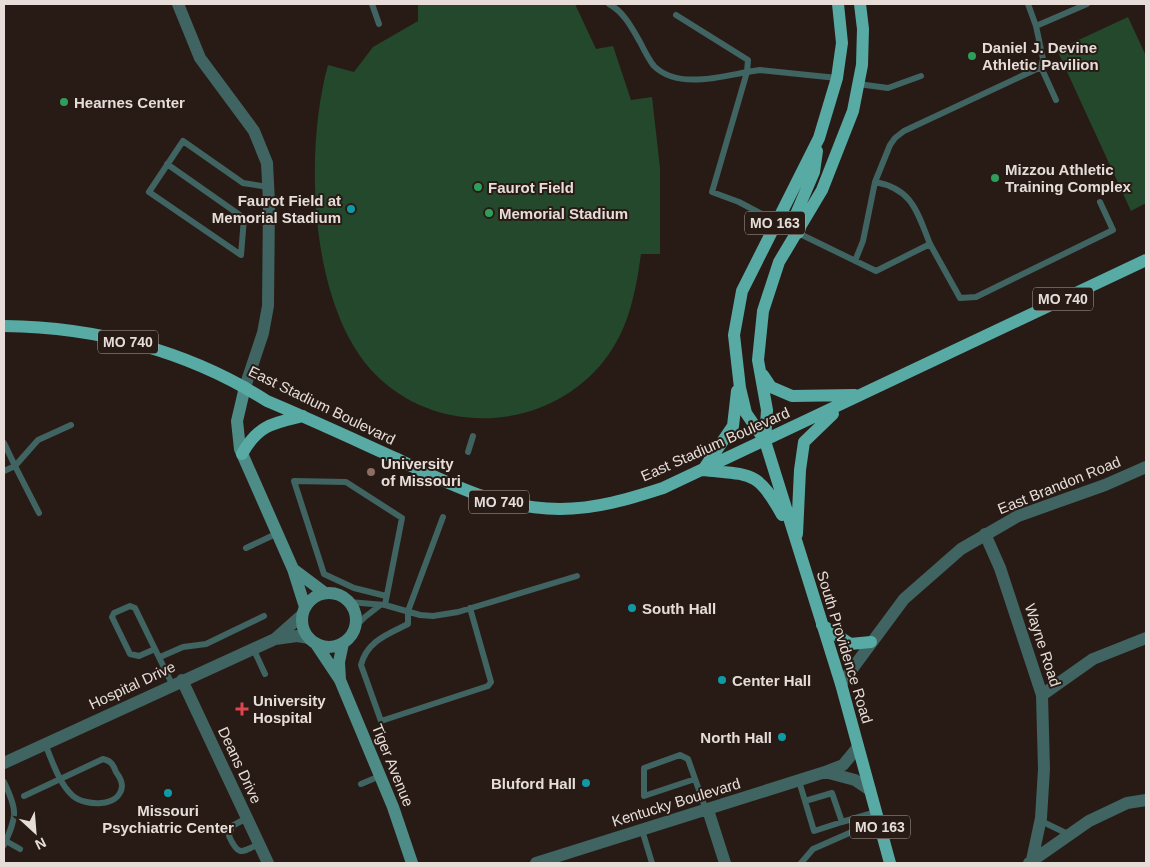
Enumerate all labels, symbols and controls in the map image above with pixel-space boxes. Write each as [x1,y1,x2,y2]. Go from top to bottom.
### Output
place label: Daniel J. Devine Athletic Pavilion [982,39,1099,73]
marker: Daniel J. Devine Athletic Pavilion [966,50,978,62]
place label: Hearnes Center [74,94,185,111]
marker: Hearnes Center [58,96,70,108]
place label: Mizzou Athletic Training Complex [1005,161,1132,195]
marker: Mizzou Athletic Training Complex [989,172,1001,184]
place label: Faurot Field [488,179,574,196]
marker: Faurot Field [472,181,484,193]
place label: Faurot Field at Memorial Stadium [212,192,341,226]
marker: Faurot Field at Memorial Stadium [345,203,357,215]
place label: Memorial Stadium [499,205,628,222]
marker: Memorial Stadium [483,207,495,219]
road number: MO 163 [745,212,805,234]
road number: MO 740 [1033,288,1093,310]
road number: MO 740 [98,331,158,354]
street label: East Stadium Boulevard [246,362,398,448]
street label: East Stadium Boulevard [638,404,792,484]
street label: East Brandon Road [995,453,1123,517]
place label: University of Missouri [381,455,461,489]
marker: University of Missouri [365,466,377,478]
road number: MO 740 [469,491,529,514]
street label: South Providence Road [814,569,876,725]
place label: South Hall [642,600,716,617]
street label: Wayne Road [1022,601,1064,689]
marker: South Hall [626,602,638,614]
street label: Hospital Drive [86,658,178,712]
place label: Center Hall [732,672,811,689]
marker: Center Hall [716,674,728,686]
place label: University Hospital [253,692,326,726]
marker: University Hospital [235,702,249,716]
street label: Tiger Avenue [369,721,417,809]
street label: Deans Drive [215,724,265,806]
place label: North Hall [700,729,772,746]
marker: North Hall [776,731,788,743]
street label: Kentucky Boulevard [610,774,742,830]
place label: Bluford Hall [491,775,576,792]
marker: Bluford Hall [580,777,592,789]
marker: Missouri Psychiatric Center [162,787,174,799]
place label: Missouri Psychiatric Center [102,802,234,836]
north arrow [10,807,60,857]
road number: MO 163 [850,816,910,839]
text: N [33,834,49,853]

